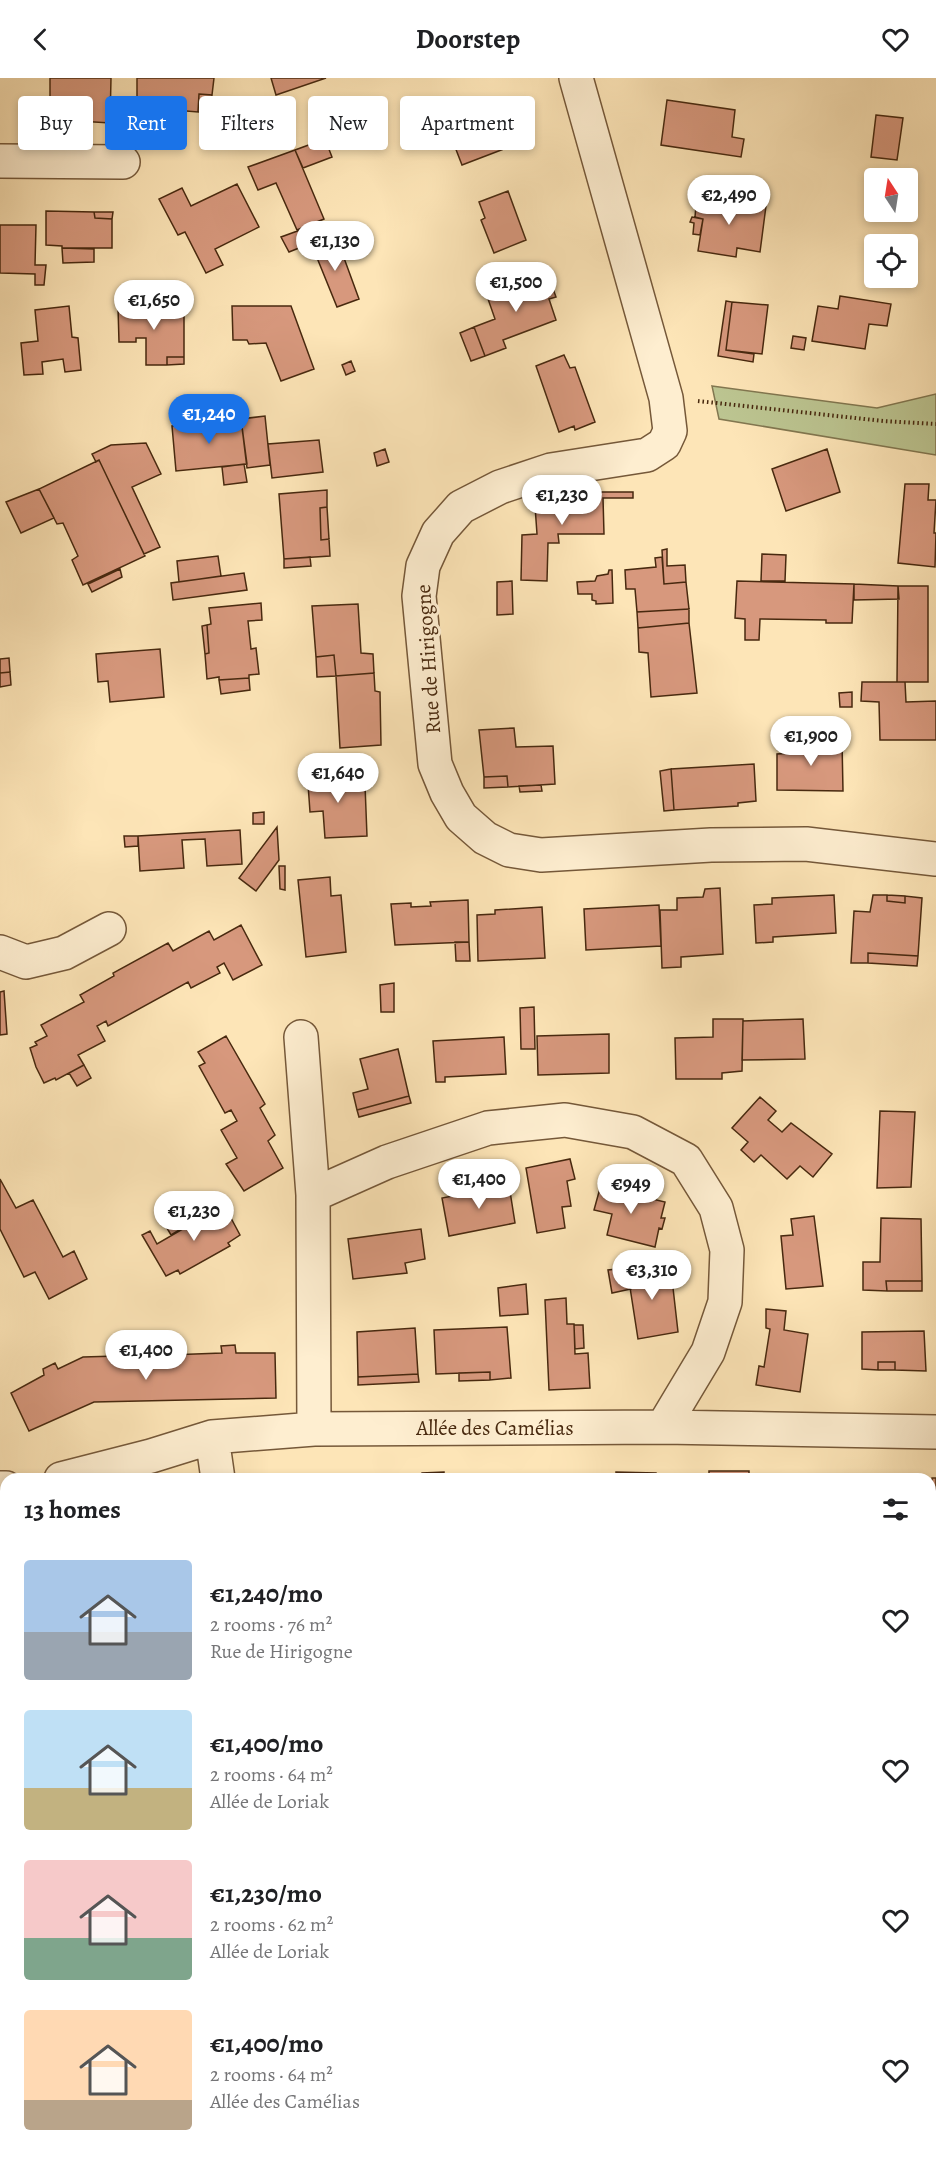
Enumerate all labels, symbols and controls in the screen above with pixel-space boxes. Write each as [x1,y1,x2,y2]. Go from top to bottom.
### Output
text: Doorstep [416,21,520,57]
icon: back [24,23,57,56]
icon: heart [879,23,912,56]
chip: Buy [18,96,93,150]
chip: Rent [105,96,187,150]
chip: Filters [199,96,296,150]
chip: New [308,96,388,150]
chip: Apartment [400,96,535,150]
north arrow [864,168,918,222]
map controls [864,168,918,288]
pin: €2,490 [680,175,778,226]
text: €2,490 [701,181,757,208]
pin: €1,130 [286,221,384,272]
text: €1,130 [310,227,360,254]
button: locate [864,234,918,288]
pin: €1,500 [467,262,565,313]
text: €1,500 [490,268,542,295]
pin: €1,650 [105,280,203,331]
text: €1,650 [128,286,180,313]
pin: €1,240 [160,394,258,445]
text: €1,240 [182,400,236,427]
pin: €1,230 [513,475,611,526]
text: €1,230 [536,481,588,508]
street label: Rue de Hirigogne [409,583,447,735]
pin: €1,900 [762,716,860,767]
text: €1,900 [784,722,838,749]
pin: €1,640 [289,753,387,804]
text: €1,640 [312,759,364,786]
pin: €1,400 [430,1159,528,1210]
pin: €949 [595,1164,667,1215]
text: €1,400 [452,1165,506,1192]
text: €949 [611,1170,651,1197]
pin: €1,230 [145,1191,243,1242]
text: €1,230 [168,1197,220,1224]
pin: €3,310 [603,1250,701,1301]
text: €3,310 [626,1256,678,1283]
pin: €1,400 [97,1330,195,1381]
text: €1,400 [119,1336,173,1363]
street label: Allée des Camélias [415,1414,574,1442]
text: 13 homes [24,1492,121,1527]
icon: filters [879,1493,912,1526]
text: €1,240/mo [210,1576,323,1611]
icon: home [72,1584,144,1656]
icon: heart [879,1604,912,1637]
text: 2 rooms · 76 m² [210,1611,332,1638]
text: Rue de Hirigogne [210,1638,353,1665]
text: €1,400/mo [210,1726,323,1761]
icon: home [72,1734,144,1806]
icon: heart [879,1754,912,1787]
text: 2 rooms · 64 m² [210,1761,333,1788]
text: Allée de Loriak [210,1788,329,1815]
text: €1,230/mo [210,1876,322,1911]
icon: home [72,1884,144,1956]
icon: heart [879,1904,912,1937]
text: 2 rooms · 62 m² [210,1911,333,1938]
text: Allée de Loriak [210,1938,329,1965]
text: €1,400/mo [210,2026,323,2061]
icon: home [72,2034,144,2106]
icon: heart [879,2054,912,2087]
text: 2 rooms · 64 m² [210,2061,333,2088]
text: Allée des Camélias [210,2088,360,2115]

